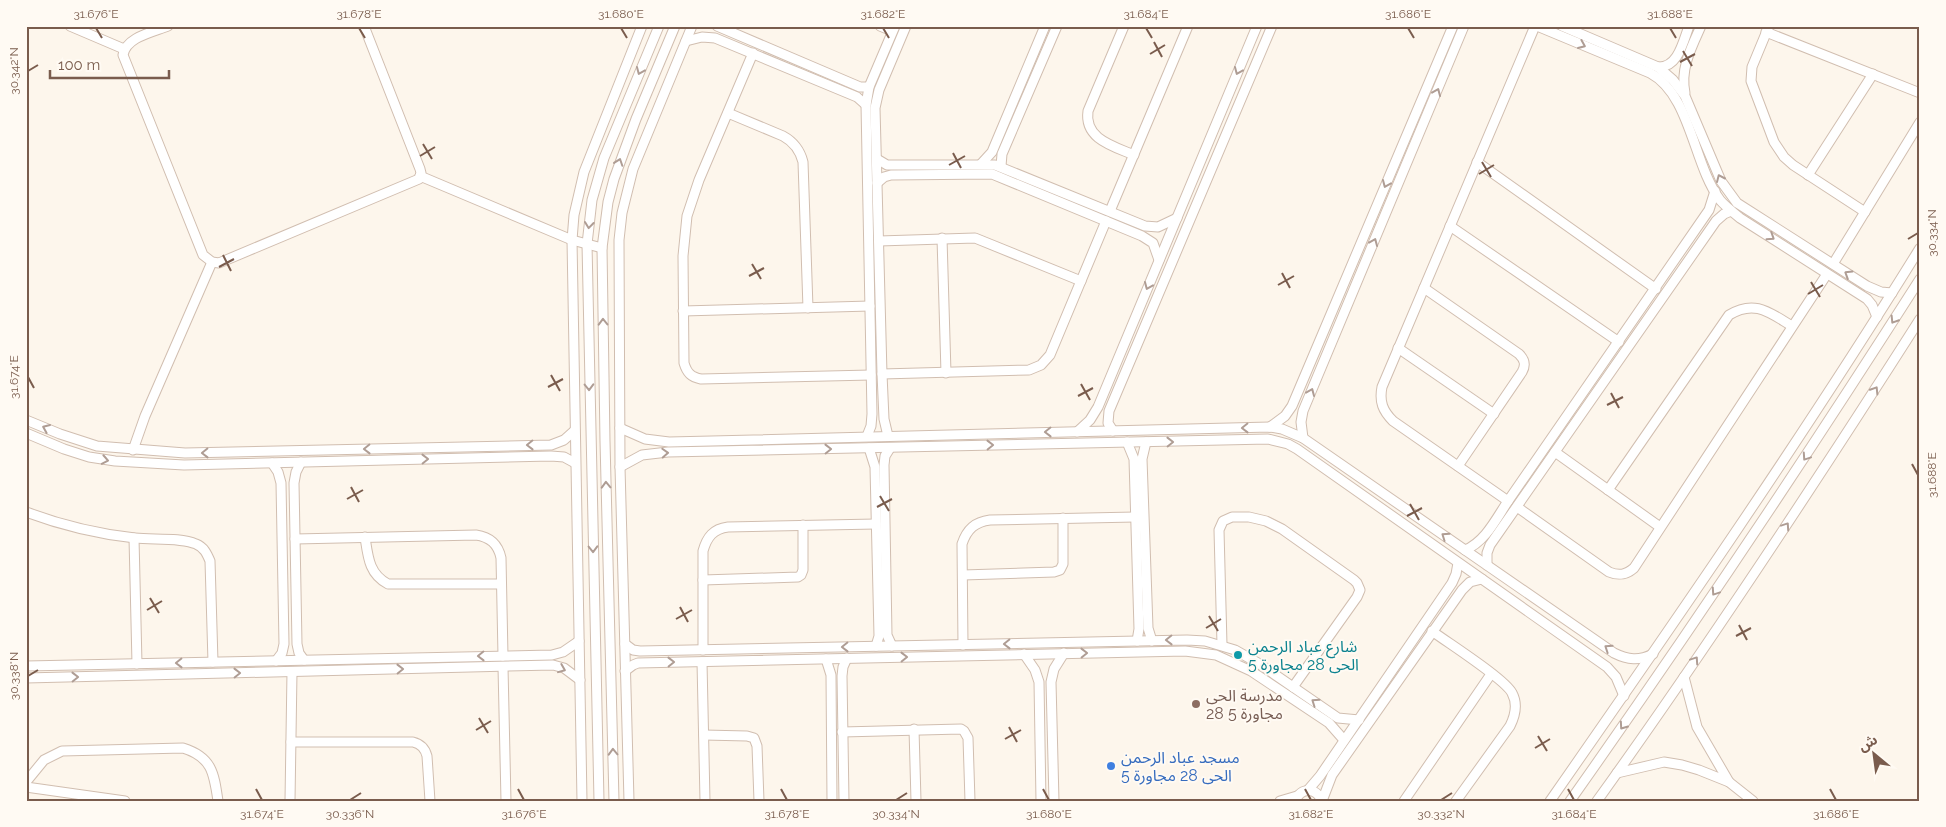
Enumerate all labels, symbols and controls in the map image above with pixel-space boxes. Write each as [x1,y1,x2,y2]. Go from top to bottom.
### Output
text: 31.676°E [73,7,119,21]
text: 31.678°E [336,7,382,21]
text: 31.680°E [598,7,644,21]
text: 31.682°E [861,7,905,21]
text: 31.684°E [1123,7,1169,21]
text: 31.686°E [1385,7,1431,21]
text: 31.688°E [1647,7,1693,21]
one-way arrow [1577,39,1586,49]
text: 30.342°N [7,47,21,95]
scale bar [50,48,169,80]
text: 100 m [58,56,100,74]
one-way arrow [635,66,646,75]
one-way arrow [1234,66,1244,75]
one-way arrow [1430,88,1441,97]
one-way arrow [614,158,624,166]
one-way arrow [1715,174,1726,183]
one-way arrow [1381,179,1392,188]
text: 30.334°N [1925,209,1939,257]
one-way arrow [584,221,595,229]
one-way arrow [1766,231,1775,241]
one-way arrow [1368,238,1378,247]
one-way arrow [1845,271,1854,280]
one-way arrow [1144,281,1155,290]
one-way arrow [1890,315,1900,324]
one-way arrow [598,318,608,326]
text: 31.674°E [7,355,21,399]
one-way arrow [584,384,594,391]
one-way arrow [1868,386,1878,395]
one-way arrow [1305,388,1316,397]
one-way arrow [1241,423,1249,433]
one-way arrow [42,424,50,434]
one-way arrow [1044,427,1052,437]
one-way arrow [1167,436,1175,447]
one-way arrow [525,440,533,450]
one-way arrow [987,440,995,451]
one-way arrow [363,444,370,454]
one-way arrow [824,444,832,454]
one-way arrow [662,447,670,458]
one-way arrow [200,448,208,458]
one-way arrow [1803,451,1812,461]
text: 31.688°E [1925,452,1939,498]
one-way arrow [101,454,110,464]
one-way arrow [422,454,429,464]
one-way arrow [601,480,611,488]
one-way arrow [1779,522,1789,531]
one-way arrow [1442,533,1451,542]
one-way arrow [587,546,598,554]
one-way arrow [1712,587,1722,596]
one-way arrow [1165,635,1173,646]
place label: شارع عباد الرحمن الحى 28 مجاورة 5 [1248,637,1359,674]
one-way arrow [1003,639,1010,649]
one-way arrow [840,642,848,652]
one-way arrow [1604,645,1613,655]
one-way arrow [1080,648,1088,658]
marker: شارع عباد الرحمن الحى 28 مجاورة 5 [1232,649,1244,661]
one-way arrow [477,651,485,662]
text: 30.338°N [7,652,21,700]
one-way arrow [900,652,908,662]
one-way arrow [668,657,675,667]
one-way arrow [1689,657,1698,666]
one-way arrow [175,658,182,668]
one-way arrow [557,662,566,673]
one-way arrow [396,664,404,674]
one-way arrow [234,668,242,678]
one-way arrow [72,672,79,682]
place label: مدرسة الحى 28 مجاورة 5 [1206,686,1283,723]
marker: مدرسة الحى 28 مجاورة 5 [1190,698,1202,710]
one-way arrow [1311,699,1321,708]
one-way arrow [1620,720,1629,730]
north arrow [1848,730,1898,780]
text: ش [1855,731,1880,754]
one-way arrow [608,748,618,756]
place label: مسجد عباد الرحمن الحى 28 مجاورة 5 [1121,748,1240,785]
marker: مسجد عباد الرحمن الحى 28 مجاورة 5 [1105,760,1117,772]
text: 31.674°E [240,807,284,821]
text: 30.336°N [326,807,374,821]
text: 31.676°E [501,807,547,821]
text: 31.678°E [764,807,810,821]
text: 30.334°N [872,807,920,821]
text: 31.680°E [1026,807,1072,821]
text: 31.682°E [1289,807,1333,821]
text: 30.332°N [1417,807,1465,821]
text: 31.684°E [1551,807,1597,821]
text: 31.686°E [1813,807,1859,821]

